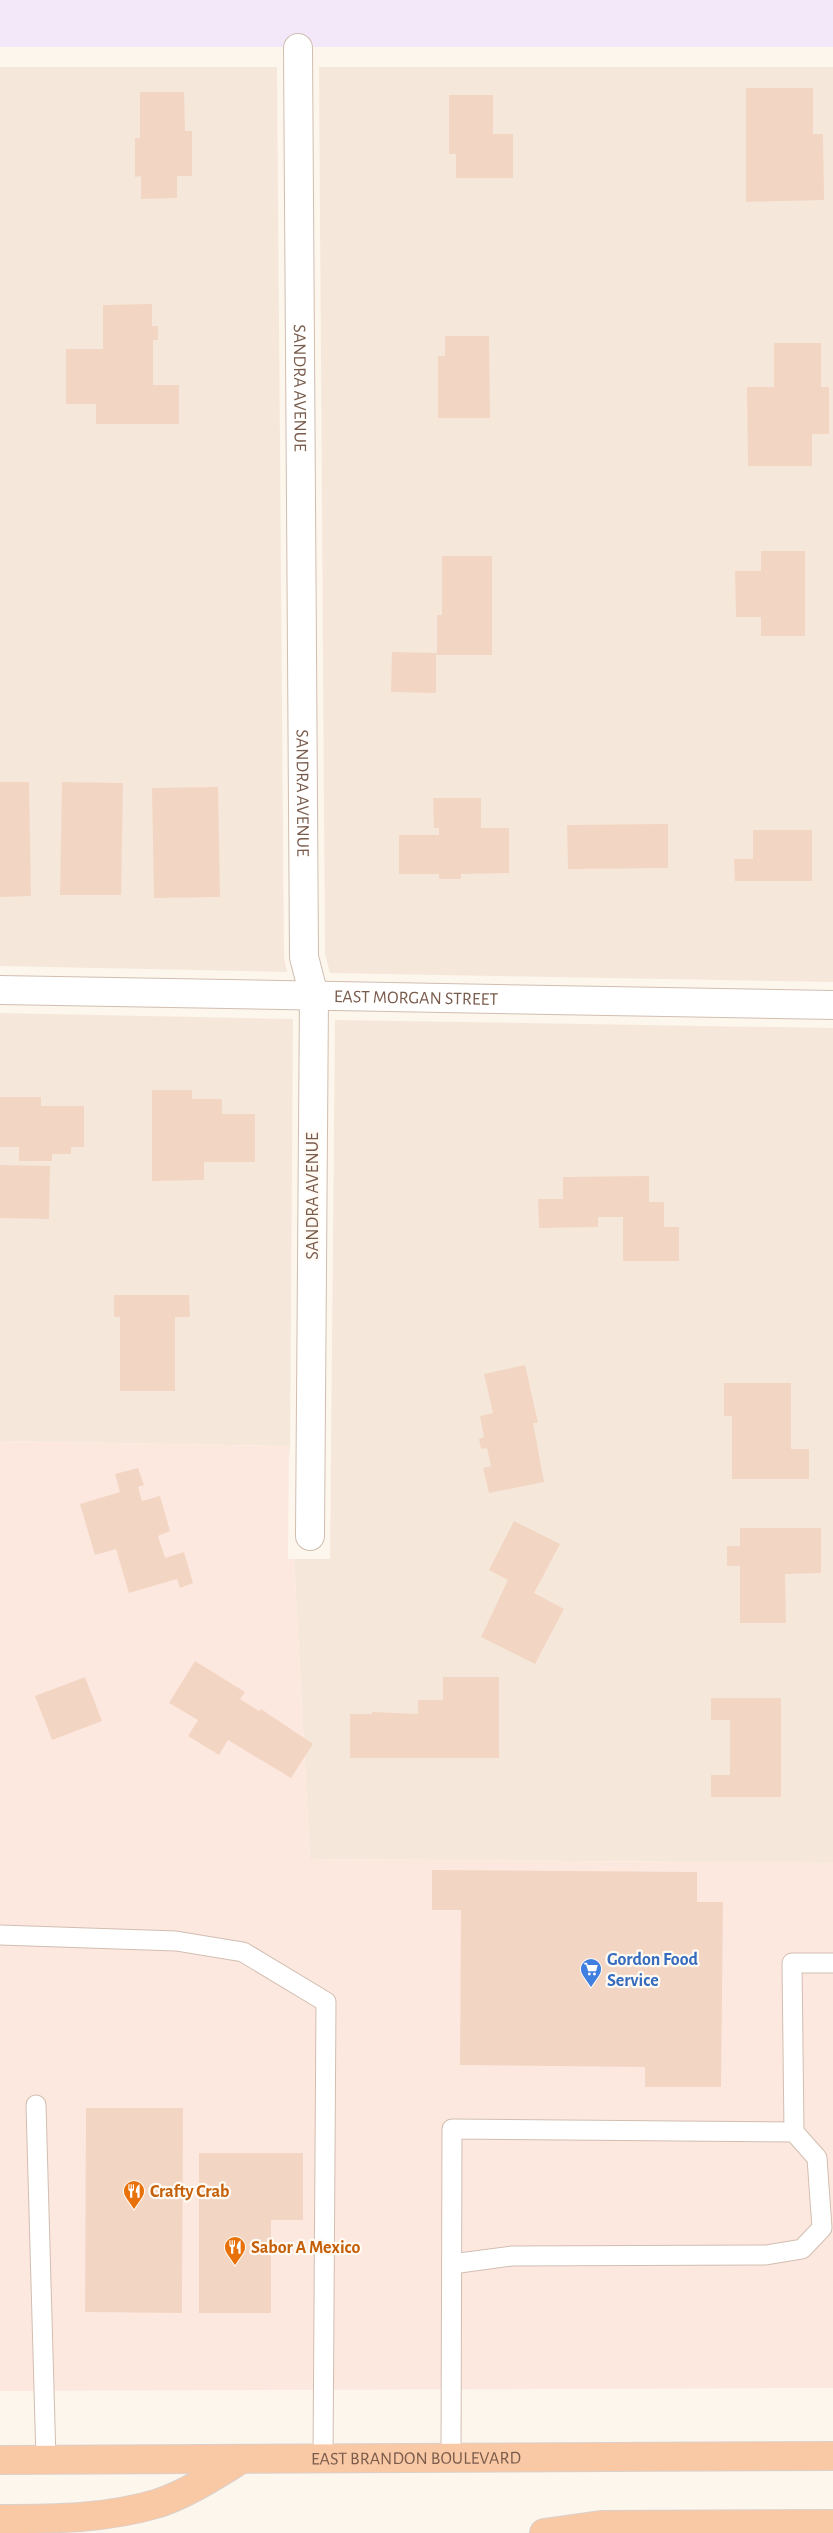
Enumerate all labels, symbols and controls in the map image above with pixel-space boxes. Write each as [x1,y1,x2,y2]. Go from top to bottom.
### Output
street label: SANDRA AVENUE [290,324,309,452]
street label: SANDRA AVENUE [292,729,311,857]
street label: EAST MORGAN STREET [334,988,498,1009]
street label: SANDRA AVENUE [304,1132,322,1260]
place label: Gordon Food Service [607,1951,699,1990]
supermarket icon: Gordon Food Service [579,1957,603,1988]
restaurant icon: Crafty Crab [122,2179,146,2210]
place label: Crafty Crab [150,2183,230,2201]
restaurant icon: Sabor A Mexico [223,2235,247,2266]
place label: Sabor A Mexico [251,2239,361,2257]
street label: EAST BRANDON BOULEVARD [311,2449,521,2469]

